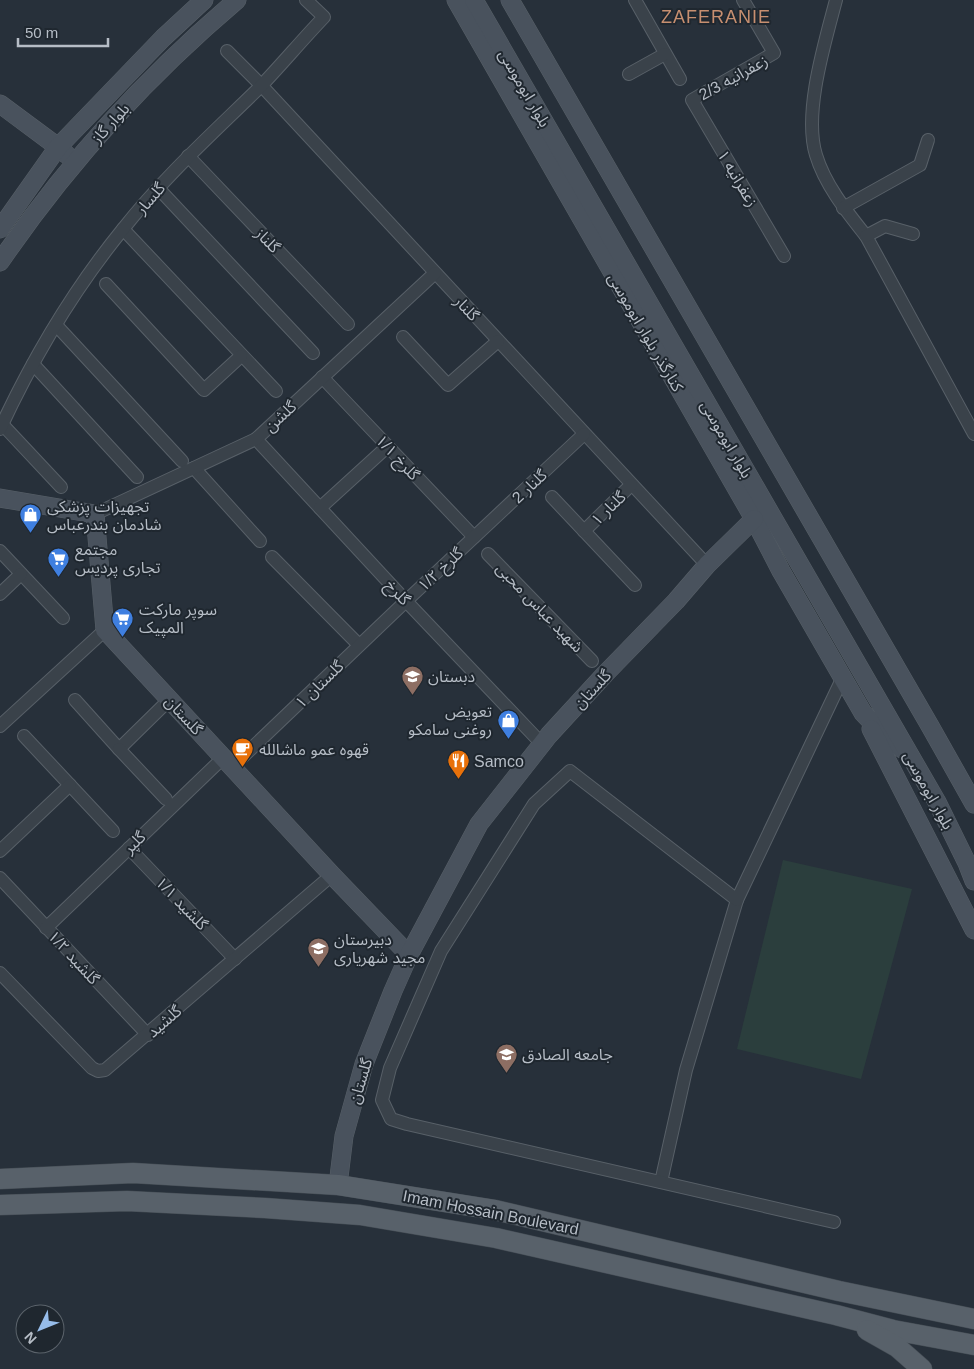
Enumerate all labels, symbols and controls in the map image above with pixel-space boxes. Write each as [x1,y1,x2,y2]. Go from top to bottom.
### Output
district label: ZAFERANIE [661,7,771,27]
scale bar [18,15,108,47]
text: 50 m [25,24,58,41]
street label: بلوار ابوموسی [495,46,554,131]
street label: زعفرانیه 2/3 [696,52,771,104]
street label: بلوار گاز [87,100,133,148]
street label: زعفرانیه ۱ [713,147,761,210]
street label: گلسار [132,179,169,219]
street label: گلناز [251,224,284,257]
street label: کنارگذر بلوار ابوموسی [604,270,687,395]
street label: گلنار [450,292,482,325]
street label: گلشن [261,397,301,436]
street label: بلوار ابوموسی [697,397,756,482]
street label: گلرخ ۱/۱ [370,431,423,486]
street label: گلنار 2 [509,466,551,507]
street label: گلنار ۱ [588,488,630,529]
place label: تجهیزات پزشکی شادمان بندرعباس [47,498,162,534]
shop icon: تجهیزات پزشکی شادمان بندرعباس [19,503,43,534]
place label: مجتمع تجاری پردیس [75,541,161,578]
street label: گلرخ ۱/۲ [414,544,469,597]
supermarket icon: مجتمع تجاری پردیس [47,546,71,577]
street label: شهید عباس محبی [492,559,587,656]
street label: گلرخ [379,576,414,611]
place label: سوپر مارکت المپیک [139,601,217,638]
supermarket icon: سوپر مارکت المپیک [111,606,135,637]
street label: گلستان ۱ [292,657,348,712]
school or university icon: دبستان [400,664,424,695]
street label: گلستان [570,666,615,713]
place label: دبستان [428,668,475,686]
street label: گلستان [161,693,206,739]
place label: تعویض روغنی سامکو [408,703,492,739]
shop icon: تعویض روغنی سامکو [496,708,520,739]
cafe icon: قهوه عمو ماشالله [231,737,255,768]
place label: قهوه عمو ماشالله [259,741,369,759]
street label: بلوار ابوموسی [899,748,957,833]
restaurant icon: Samco [446,749,470,780]
place label: Samco [474,753,524,770]
street label: گلپر [119,828,151,859]
street label: گلشید ۱/۱ [152,873,211,934]
street label: گلشید ۱/۲ [45,927,103,988]
place label: دبیرستان مجید شهریاری [334,931,426,967]
school or university icon: دبیرستان مجید شهریاری [306,936,330,967]
street label: گلشید [144,1002,185,1041]
school or university icon: جامعه الصادق [494,1042,518,1073]
place label: جامعه الصادق [522,1046,613,1064]
street label: گلستان [346,1056,376,1106]
street label: Imam Hossain Boulevard [402,1187,580,1238]
north arrow [15,1304,65,1354]
text: N [21,1329,40,1347]

